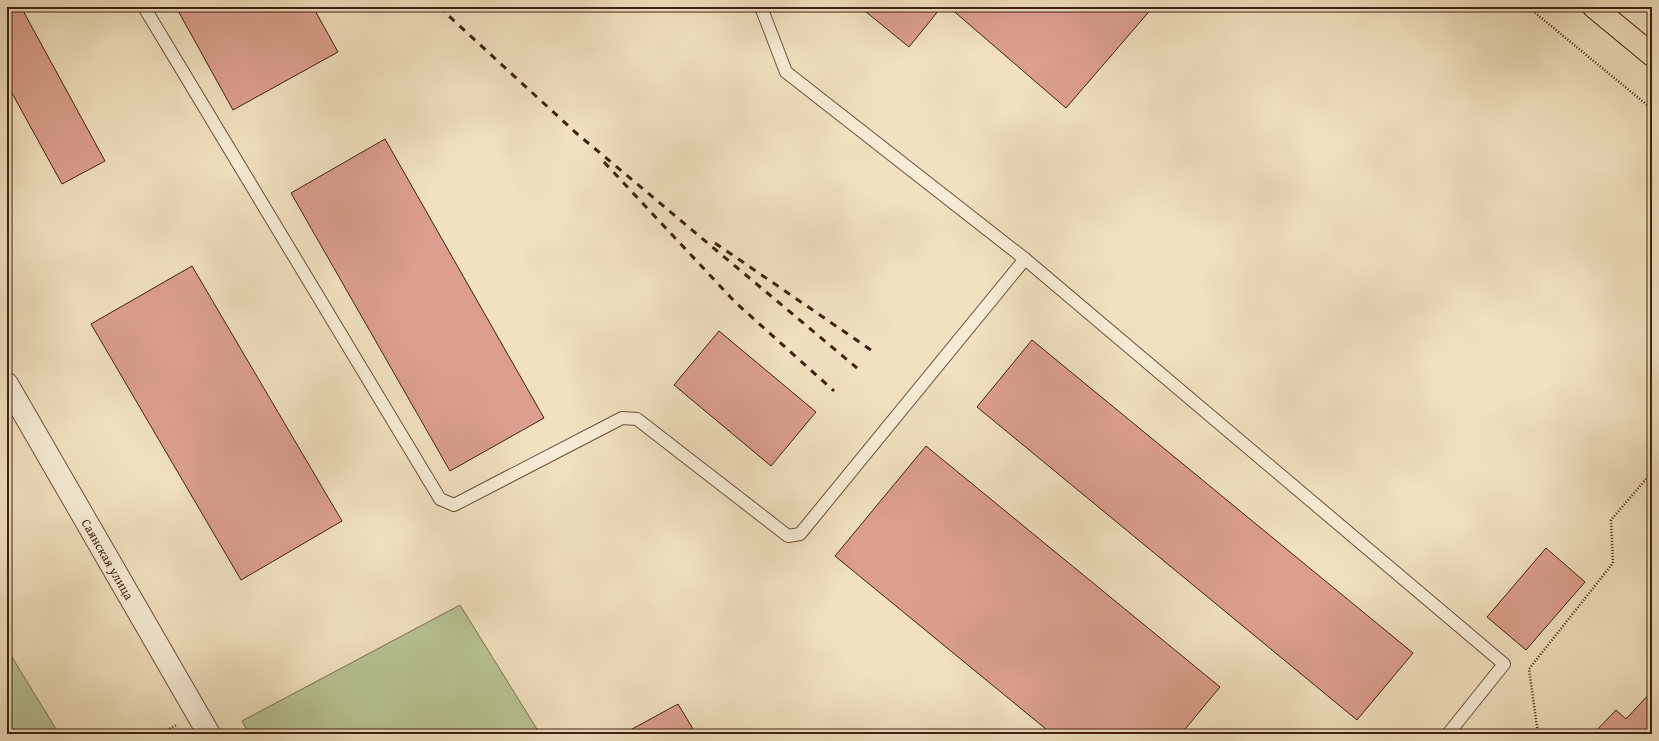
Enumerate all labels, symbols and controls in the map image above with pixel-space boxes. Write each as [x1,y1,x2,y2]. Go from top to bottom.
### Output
street label: Саянская улица [77,515,139,604]

